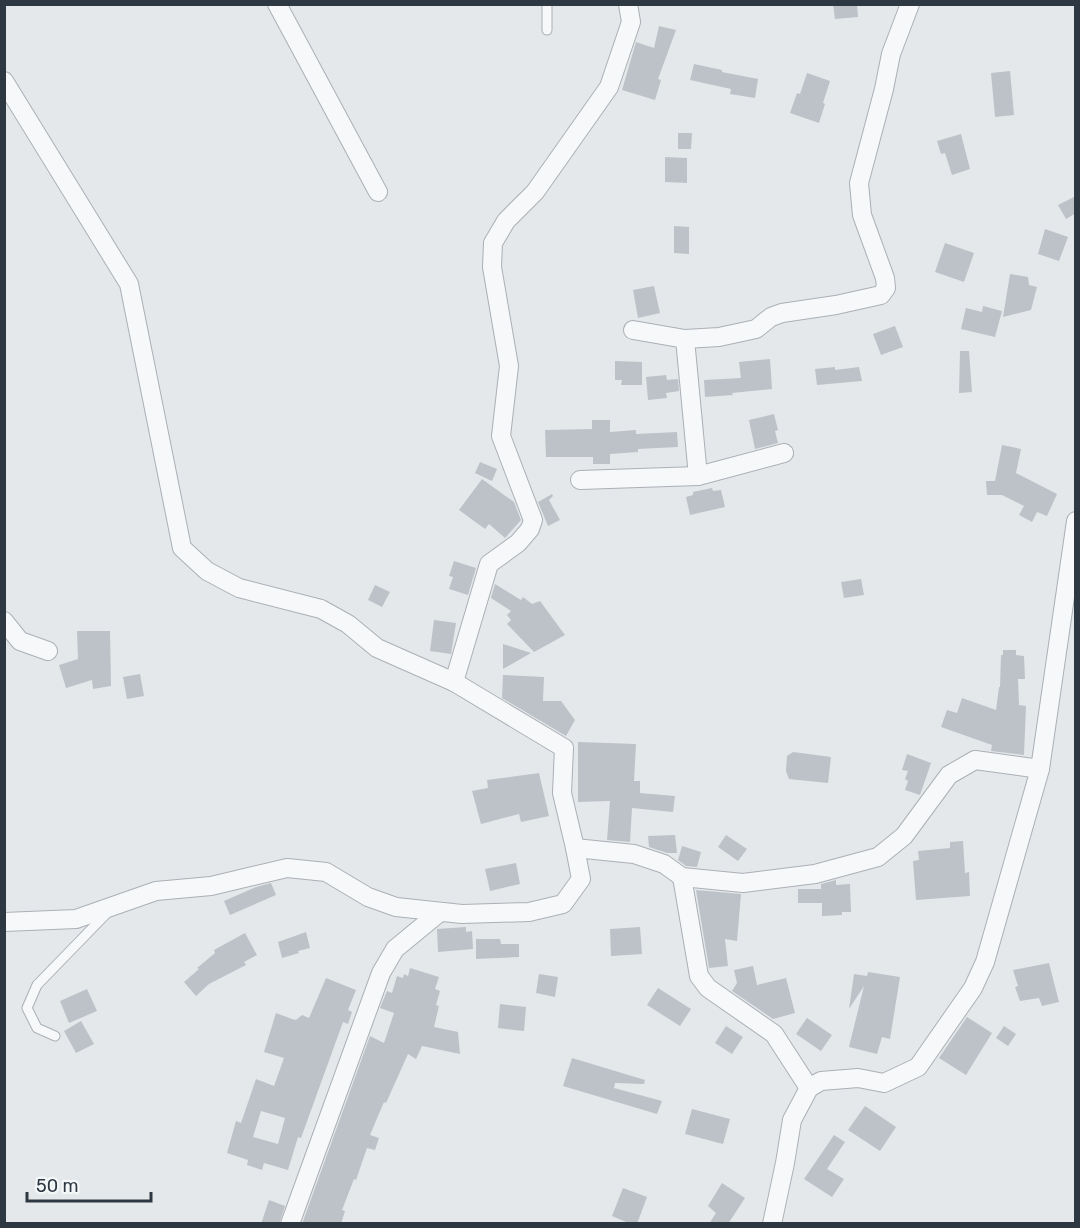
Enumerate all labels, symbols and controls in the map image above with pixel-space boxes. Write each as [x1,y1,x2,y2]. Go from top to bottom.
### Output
scale bar [27,1165,152,1203]
text: 50 m [36,1175,79,1197]

